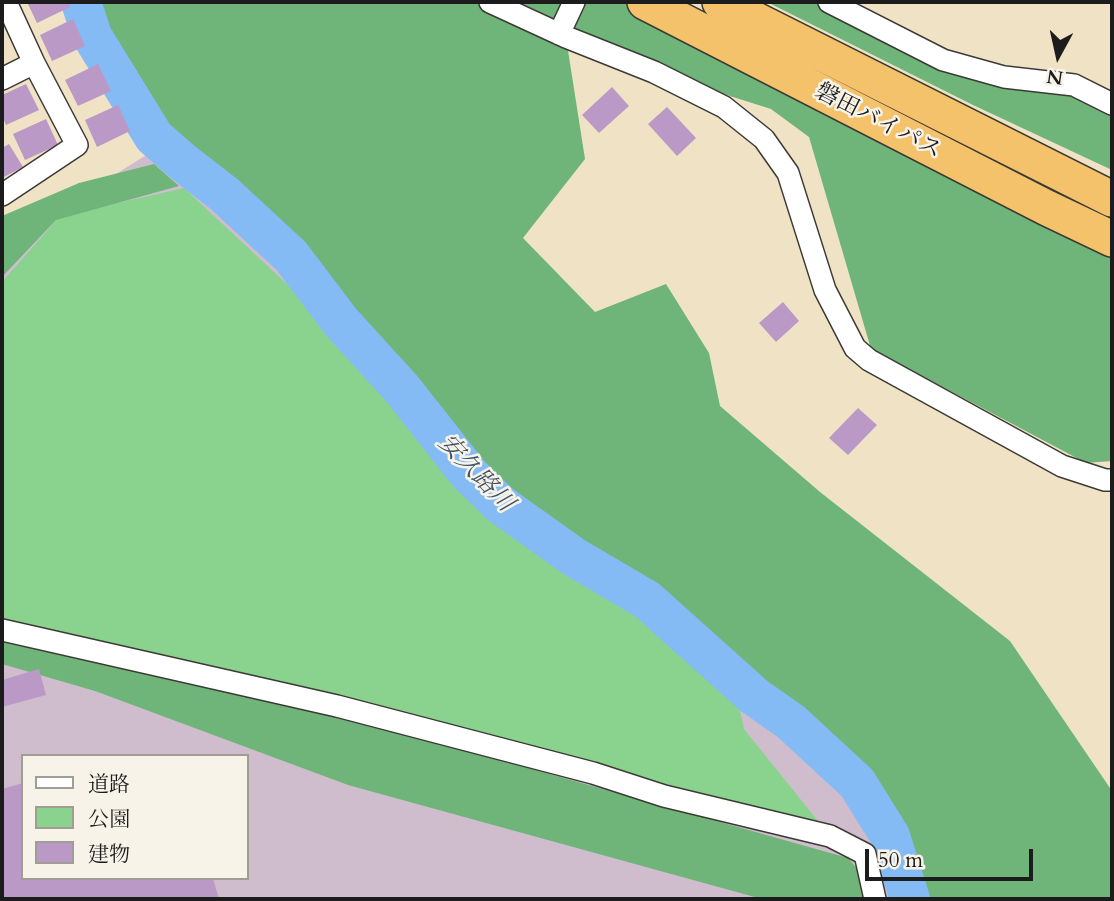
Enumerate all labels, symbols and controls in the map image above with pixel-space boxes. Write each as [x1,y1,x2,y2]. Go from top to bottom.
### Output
north arrow [1023,21,1093,91]
text: N [1045,63,1065,91]
street label: 磐田バイパス [810,78,946,166]
water label: 安久路川 [431,429,519,519]
legend [21,754,248,880]
text: 道路 [88,770,130,799]
text: 公園 [88,805,130,834]
scale bar [869,834,1037,878]
text: 建物 [88,840,130,869]
text: 50 m [878,846,923,875]

